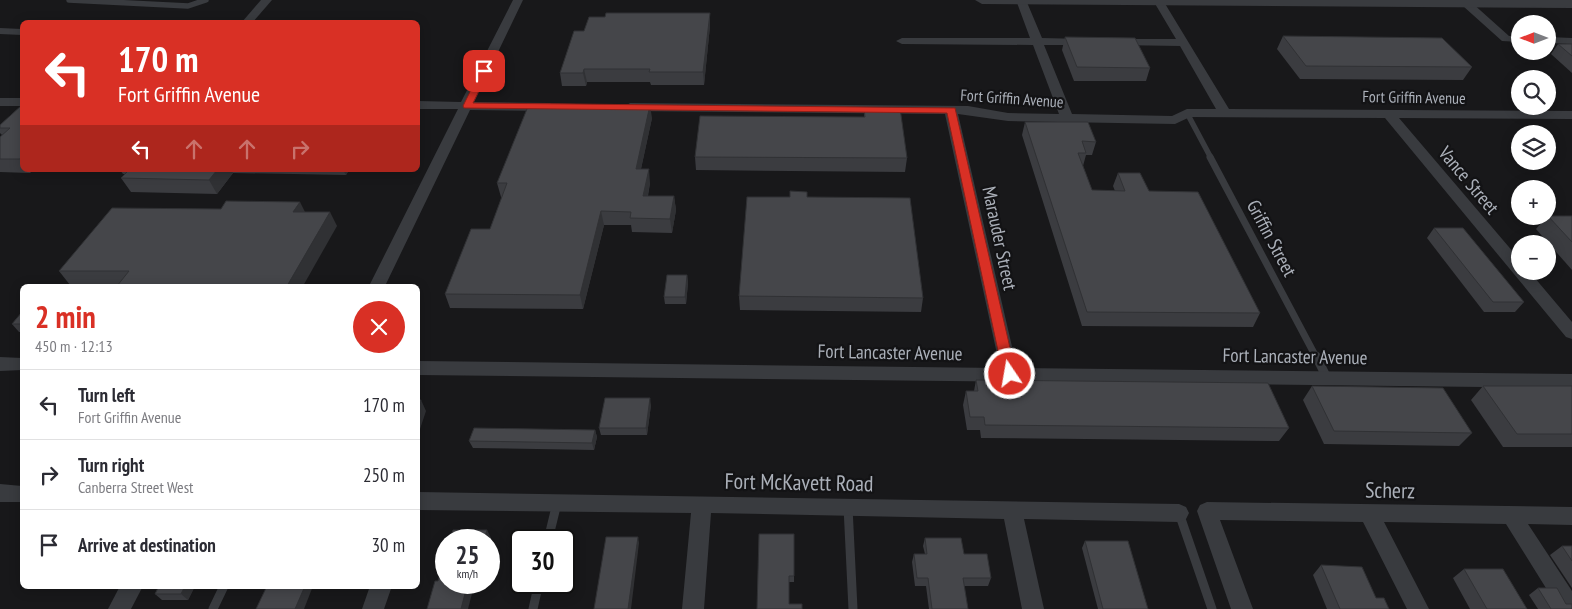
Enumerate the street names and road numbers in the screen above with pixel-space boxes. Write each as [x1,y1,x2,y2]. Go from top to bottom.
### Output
street label: Fort Griffin Avenue [960,84,1064,112]
street label: Fort Griffin Avenue [1362,86,1466,108]
street label: Vance Street [1433,140,1505,220]
street label: Marauder Street [977,184,1023,293]
street label: Griffin Street [1242,195,1303,281]
street label: Fort Lancaster Avenue [817,339,963,365]
street label: Fort Lancaster Avenue [1222,343,1368,369]
street label: Fort McKavett Road [724,467,874,497]
street label: Scherz [1365,476,1415,504]

